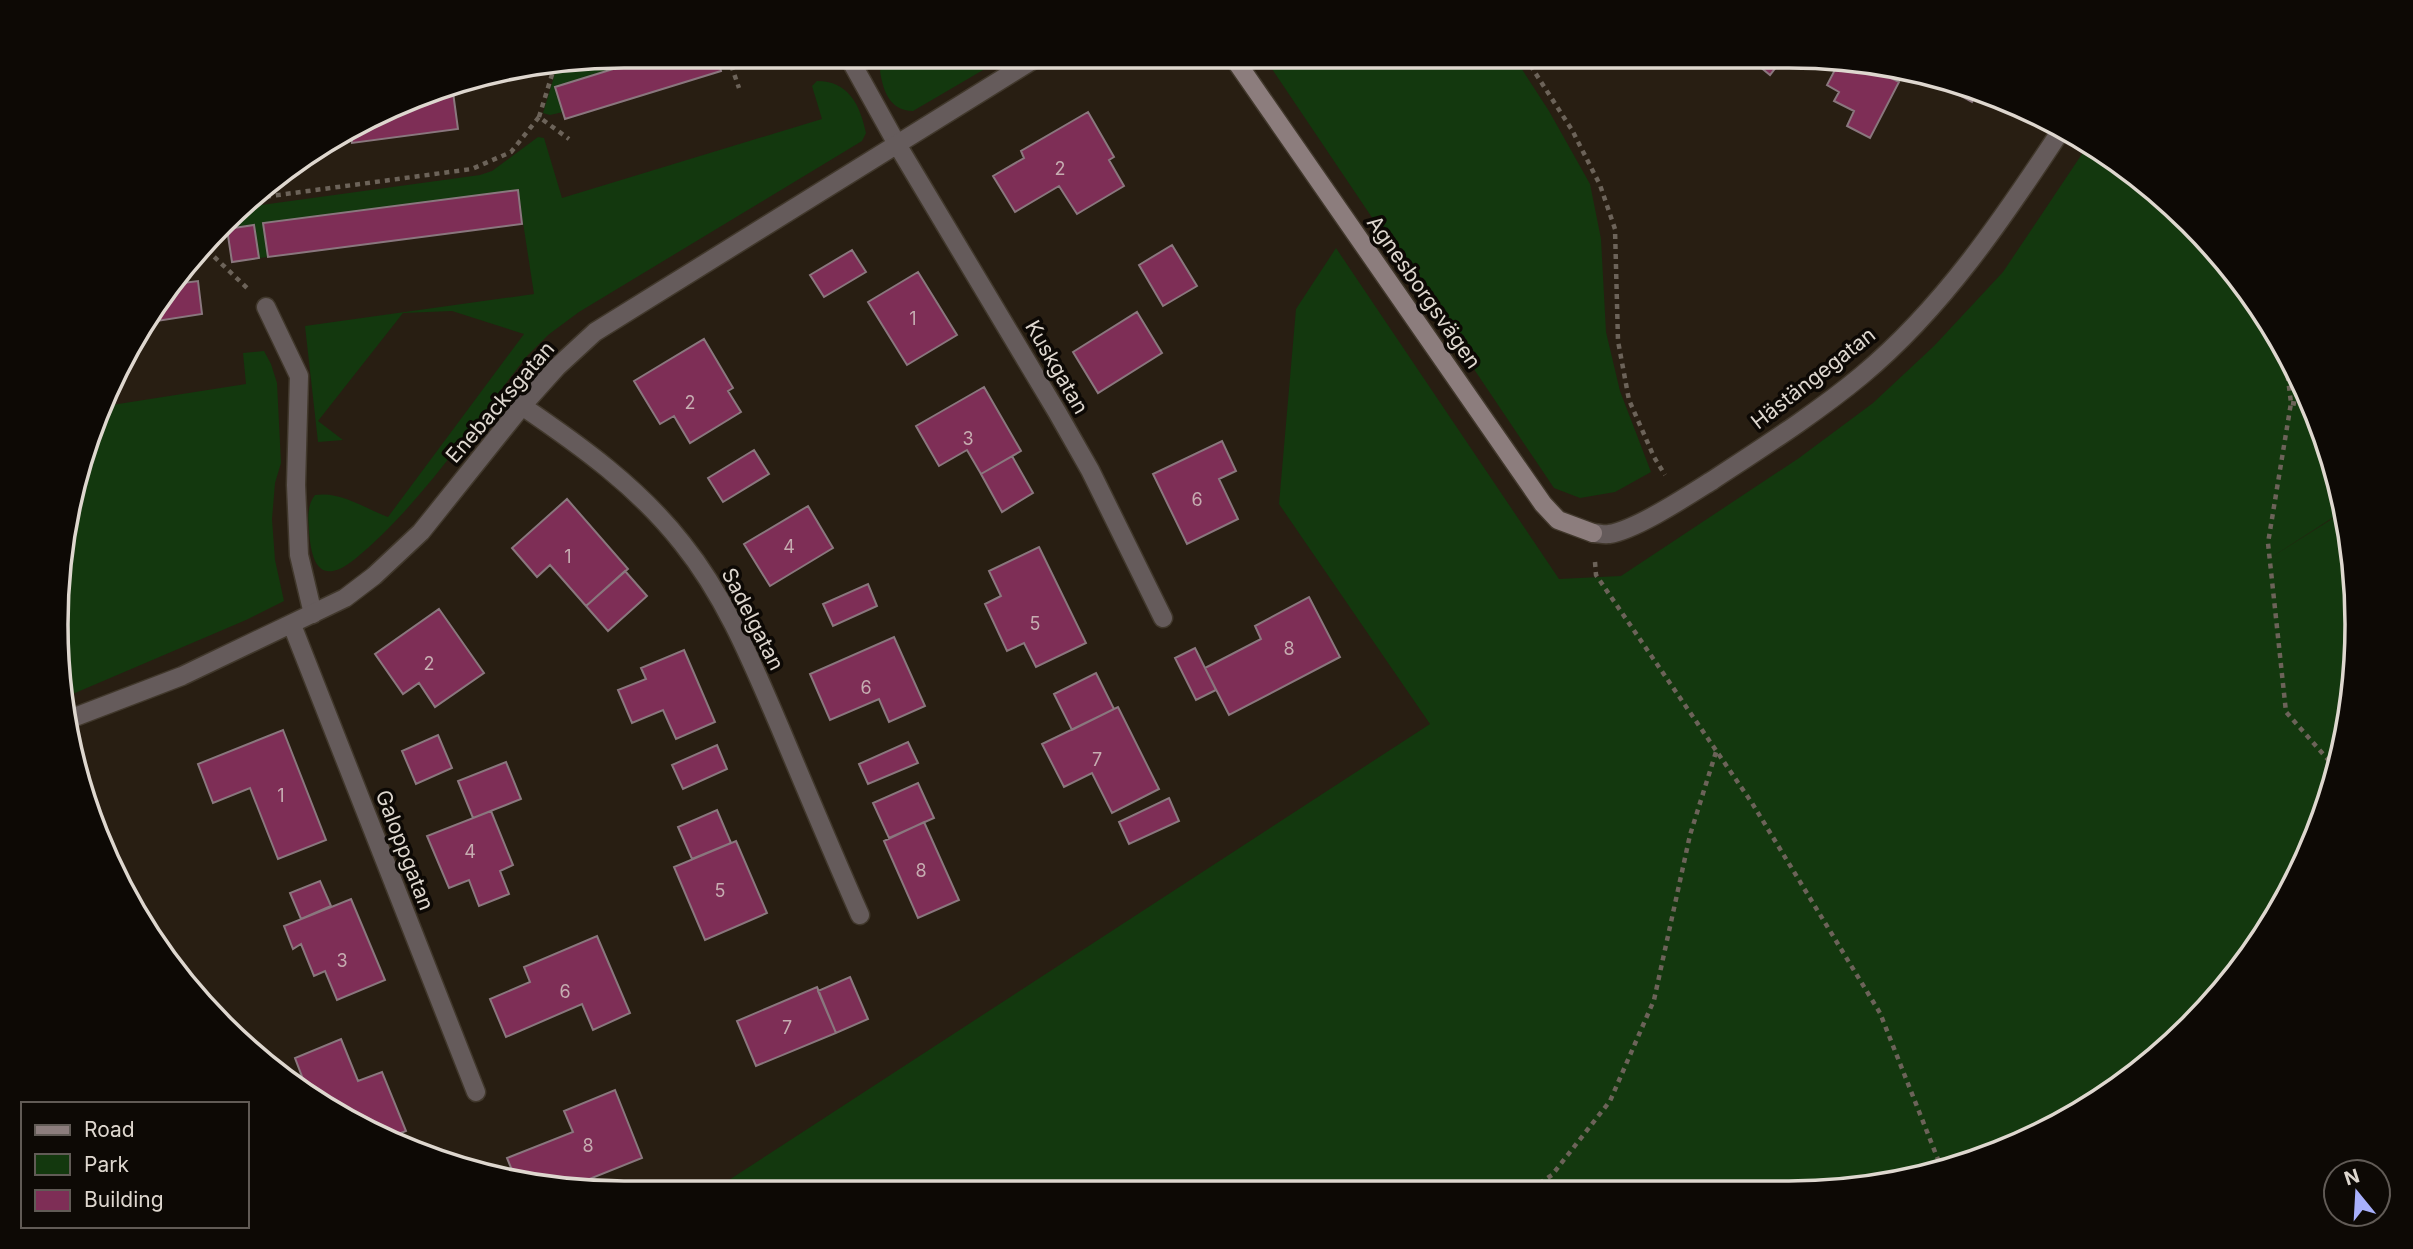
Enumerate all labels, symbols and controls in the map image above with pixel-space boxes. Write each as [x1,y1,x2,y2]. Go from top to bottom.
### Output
house number: 2 [1055,158,1065,179]
street label: Agnesborgsvägen [1362,211,1486,373]
house number: 1 [909,308,917,329]
street label: Kuskgatan [1020,316,1094,418]
street label: Hästängegatan [1746,322,1880,434]
street label: Enebacksgatan [441,336,559,468]
house number: 2 [685,392,695,413]
house number: 3 [962,428,974,449]
house number: 6 [1191,489,1203,510]
house number: 4 [783,536,795,557]
house number: 1 [564,546,572,567]
street label: Sadelgatan [717,564,789,674]
house number: 5 [1030,613,1040,634]
house number: 8 [1283,638,1295,659]
house number: 2 [424,653,434,674]
house number: 6 [860,677,872,698]
house number: 7 [1092,749,1102,770]
house number: 1 [277,785,285,806]
street label: Galoppgatan [371,786,439,914]
house number: 4 [464,841,476,862]
house number: 8 [915,860,927,881]
house number: 5 [715,880,725,901]
house number: 3 [336,950,348,971]
house number: 6 [559,981,571,1002]
house number: 7 [782,1017,792,1038]
legend [21,1102,248,1228]
text: Road [84,1117,135,1142]
house number: 8 [582,1135,594,1156]
text: Park [84,1152,129,1177]
north arrow [2322,1158,2392,1228]
text: N [2341,1164,2362,1190]
text: Building [84,1187,164,1212]

